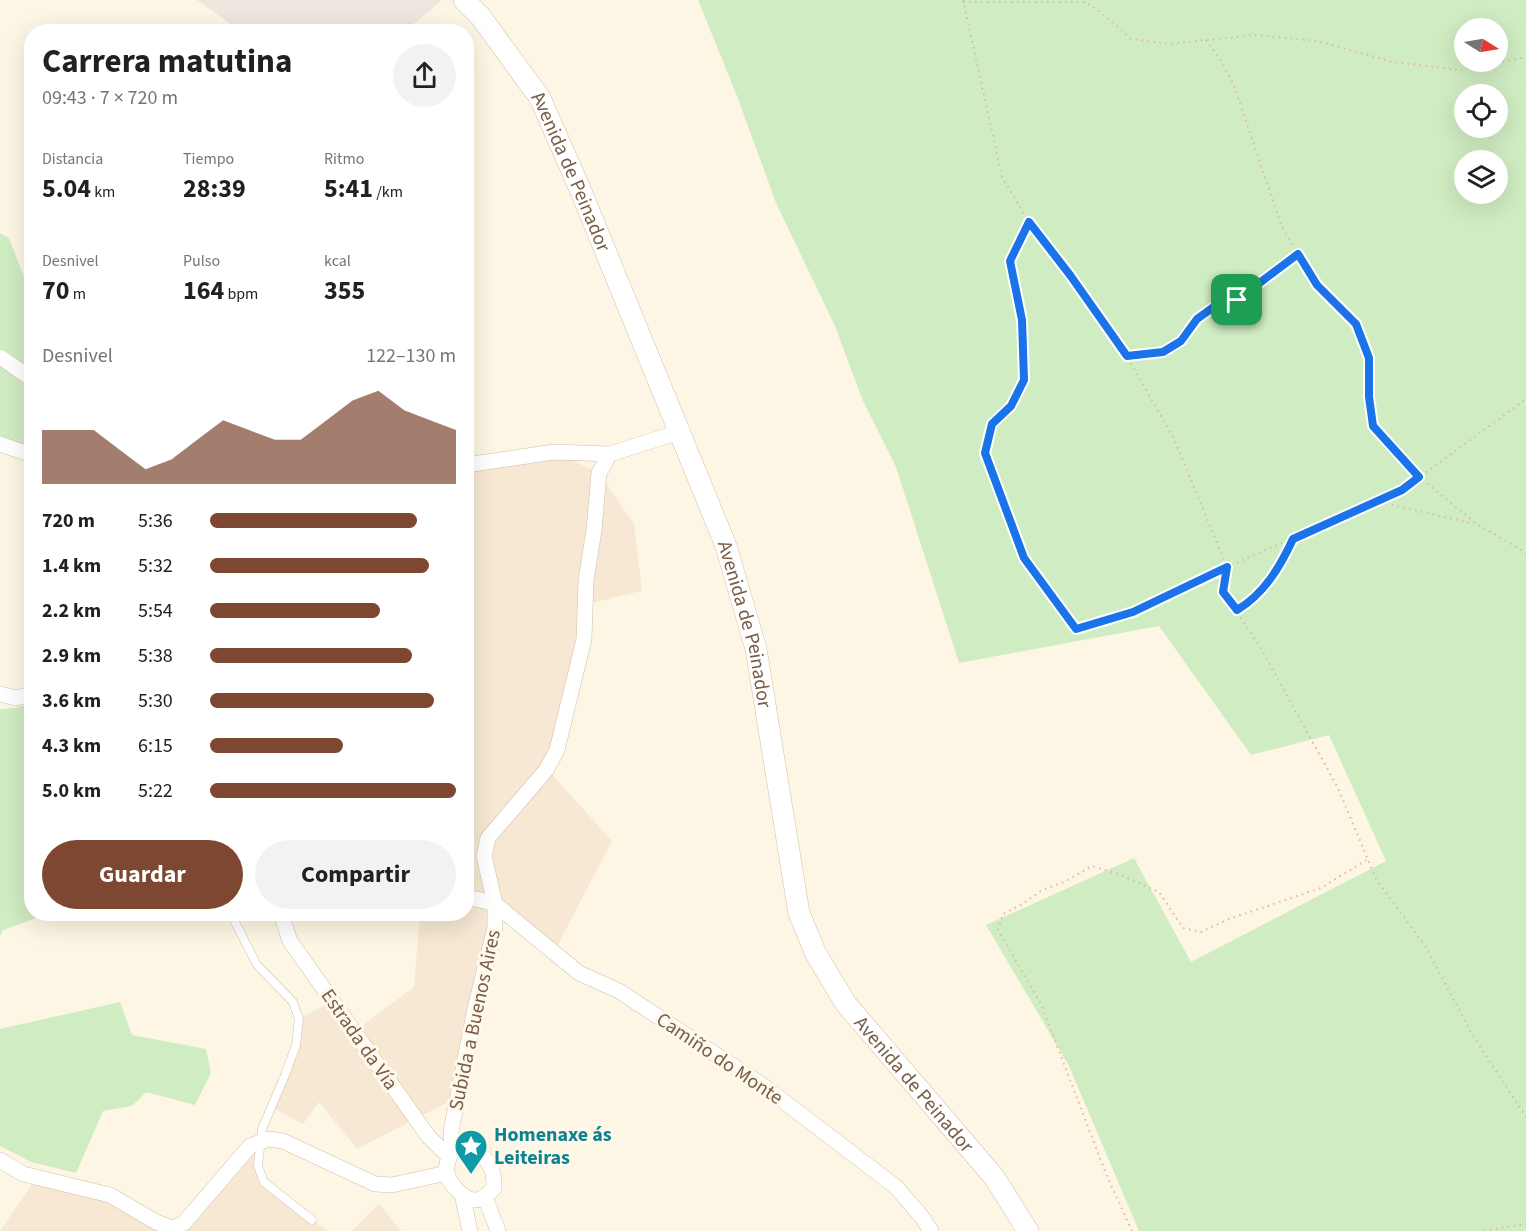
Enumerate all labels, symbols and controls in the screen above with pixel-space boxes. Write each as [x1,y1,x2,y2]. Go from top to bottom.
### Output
north arrow [1454,18,1508,72]
map controls [1454,18,1508,204]
text: Carrera matutina [42,38,292,85]
button: share [393,44,456,107]
text: 09:43 · 7 × 720 m [42,84,178,112]
button: locate [1454,84,1508,138]
street label: Avenida de Peinador [524,85,617,256]
text: Distancia [42,148,103,170]
text: Tiempo [183,148,234,170]
text: Ritmo [324,148,364,170]
button: layers [1454,150,1508,204]
text: 5.04 [42,170,91,207]
text: 28:39 [183,170,246,207]
text: 5:41 [324,170,373,207]
text: km [91,181,115,203]
text: /km [373,181,403,203]
text: Desnivel [42,250,99,272]
text: Pulso [183,250,220,272]
text: kcal [324,250,351,272]
text: 70 [42,272,69,309]
text: 164 [183,272,224,309]
text: 355 [324,272,365,309]
pin [1211,274,1262,325]
text: m [69,283,86,305]
text: bpm [224,283,258,305]
icon: arrive [1220,283,1253,316]
text: Desnivel [42,342,113,370]
text: 122–130 m [366,342,456,370]
text: 720 m [42,507,95,535]
text: 5:36 [138,507,173,535]
street label: Avenida de Peinador [710,537,778,710]
text: 1.4 km [42,552,101,580]
text: 5:32 [138,552,173,580]
text: 2.2 km [42,597,101,625]
text: 5:54 [138,597,173,625]
text: 2.9 km [42,642,101,670]
text: 5:38 [138,642,173,670]
text: 3.6 km [42,687,101,715]
text: 5:30 [138,687,173,715]
text: 4.3 km [42,732,101,760]
text: 6:15 [138,732,173,760]
text: 5.0 km [42,777,101,805]
text: 5:22 [138,777,173,805]
button: Guardar [42,840,243,909]
button: Compartir [255,840,456,909]
street label: Subida a Buenos Aires [442,927,508,1113]
street label: Estrada da Vía [314,983,404,1096]
street label: Camiño do Monte [650,1006,788,1112]
street label: Avenida de Peinador [847,1010,980,1159]
place label: Homenaxe ás Leiteiras [494,1121,612,1172]
place icon: Homenaxe ás Leiteiras [453,1128,489,1175]

